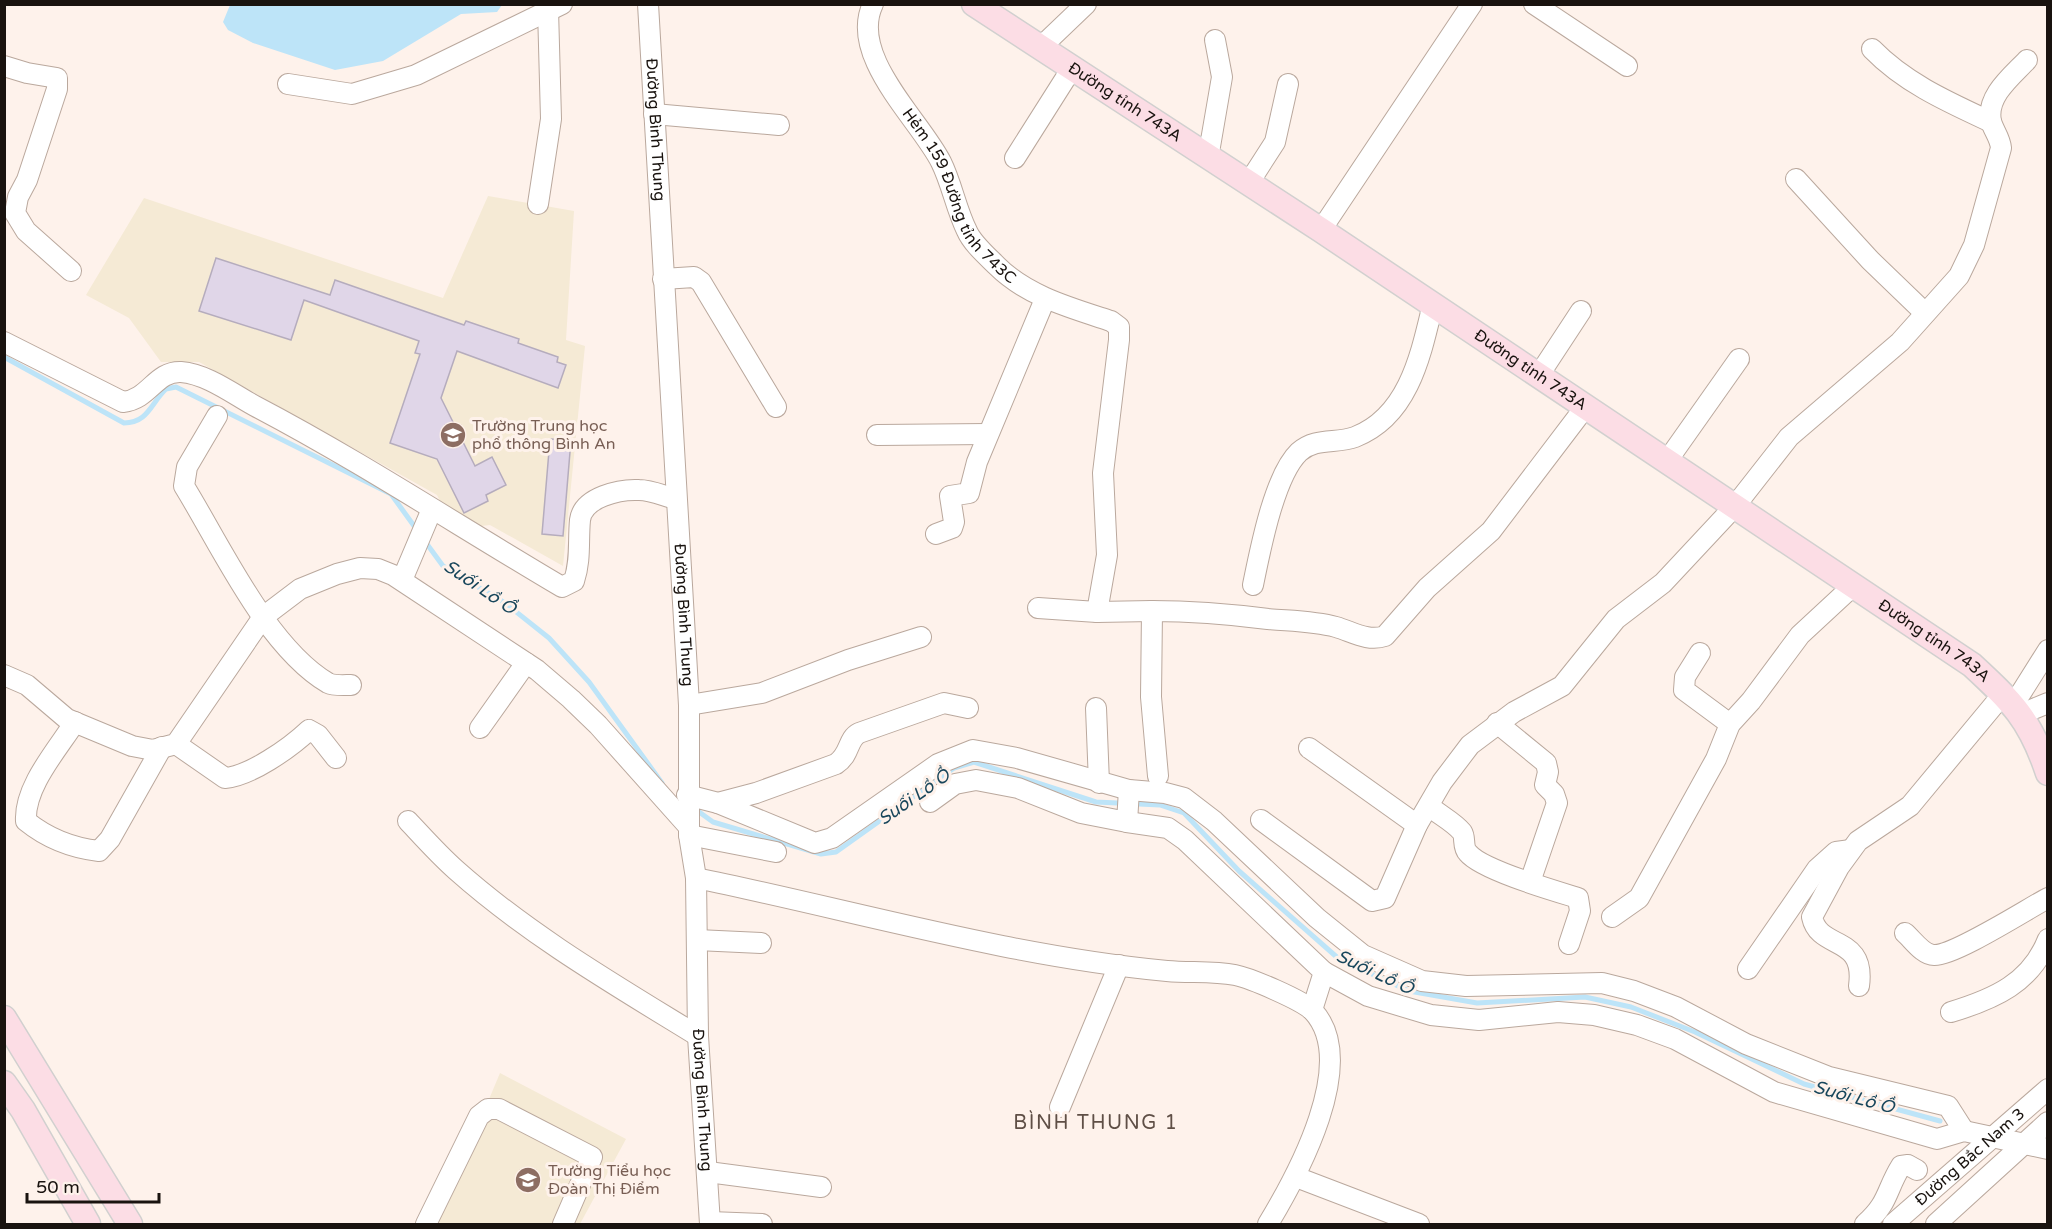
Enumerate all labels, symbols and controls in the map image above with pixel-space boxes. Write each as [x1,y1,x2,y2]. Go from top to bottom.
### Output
street label: Đường Bình Thung [641,58,670,202]
street label: Đường tỉnh 743A [1064,58,1185,147]
street label: Hẻm 159 Đường tỉnh 743C [898,104,1020,288]
street label: Đường tỉnh 743A [1470,325,1591,415]
place label: Trường Trung học phổ thông Bình An [472,416,616,454]
school or university icon: Trường Trung học phổ thông Bình An [438,420,468,450]
street label: Đường Bình Thung [670,543,698,687]
water label: Suối Lồ Ồ [440,554,522,620]
street label: Đường tỉnh 743A [1874,595,1994,687]
water label: Suối Lồ Ồ [873,763,955,830]
water label: Suối Lồ Ồ [1333,944,1419,1000]
street label: Đường Bình Thung [688,1028,717,1172]
water label: Suối Lồ Ồ [1811,1075,1898,1119]
street label: Đường Bắc Nam 3 [1911,1104,2029,1210]
district label: BÌNH THUNG 1 [1013,1110,1179,1135]
place label: Trường Tiểu học Đoàn Thị Điểm [548,1161,671,1199]
school or university icon: Trường Tiểu học Đoàn Thị Điểm [513,1165,543,1195]
scale bar [27,1166,159,1204]
text: 50 m [36,1176,80,1198]

